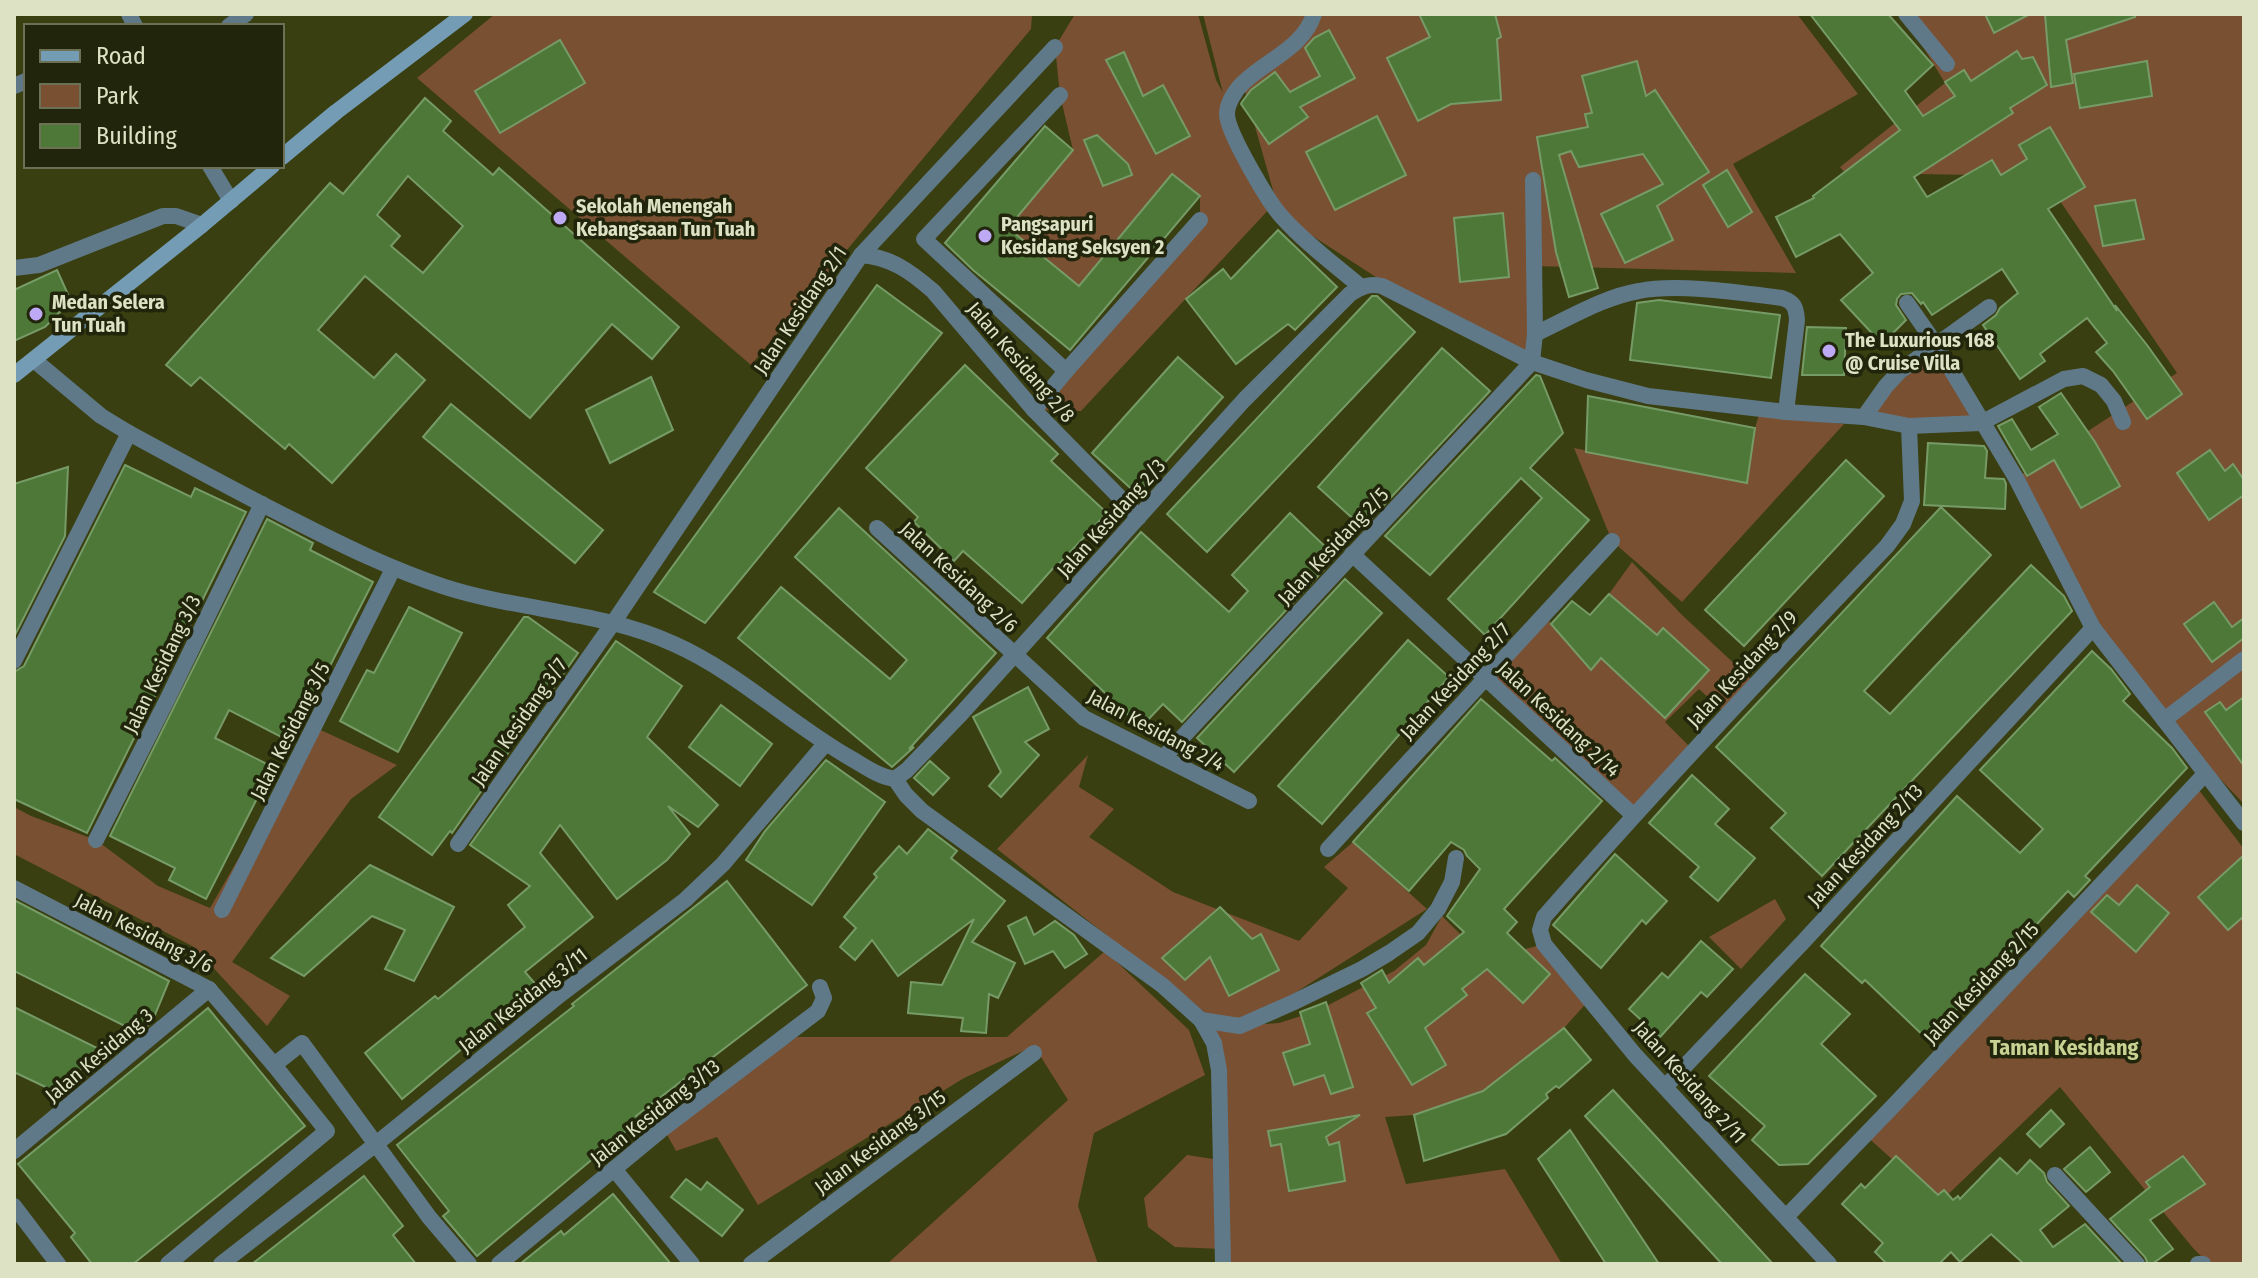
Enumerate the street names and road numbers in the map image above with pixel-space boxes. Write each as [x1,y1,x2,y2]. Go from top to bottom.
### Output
street label: Jalan Kesidang 2/1 [748,242,852,378]
street label: Jalan Kesidang 2/8 [962,297,1080,427]
street label: Jalan Kesidang 2/3 [1052,454,1170,582]
street label: Jalan Kesidang 2/5 [1273,483,1393,609]
street label: Jalan Kesidang 2/6 [895,516,1023,638]
street label: Jalan Kesidang 3/3 [118,591,206,737]
street label: Jalan Kesidang 2/9 [1682,605,1802,733]
street label: Jalan Kesidang 2/7 [1395,618,1515,744]
street label: Jalan Kesidang 3/7 [466,654,572,790]
street label: Jalan Kesidang 2/14 [1493,656,1625,782]
street label: Jalan Kesidang 3/5 [245,658,335,804]
street label: Jalan Kesidang 2/4 [1084,684,1229,776]
street label: Jalan Kesidang 2/13 [1802,779,1928,911]
street label: Jalan Kesidang 3/6 [71,888,217,978]
street label: Jalan Kesidang 2/15 [1918,917,2044,1049]
street label: Jalan Kesidang 3/11 [454,942,592,1058]
street label: Jalan Kesidang 3 [40,1003,158,1107]
street label: Jalan Kesidang 2/11 [1629,1016,1751,1148]
street label: Jalan Kesidang 3/13 [585,1054,725,1170]
street label: Jalan Kesidang 3/15 [810,1085,950,1199]

